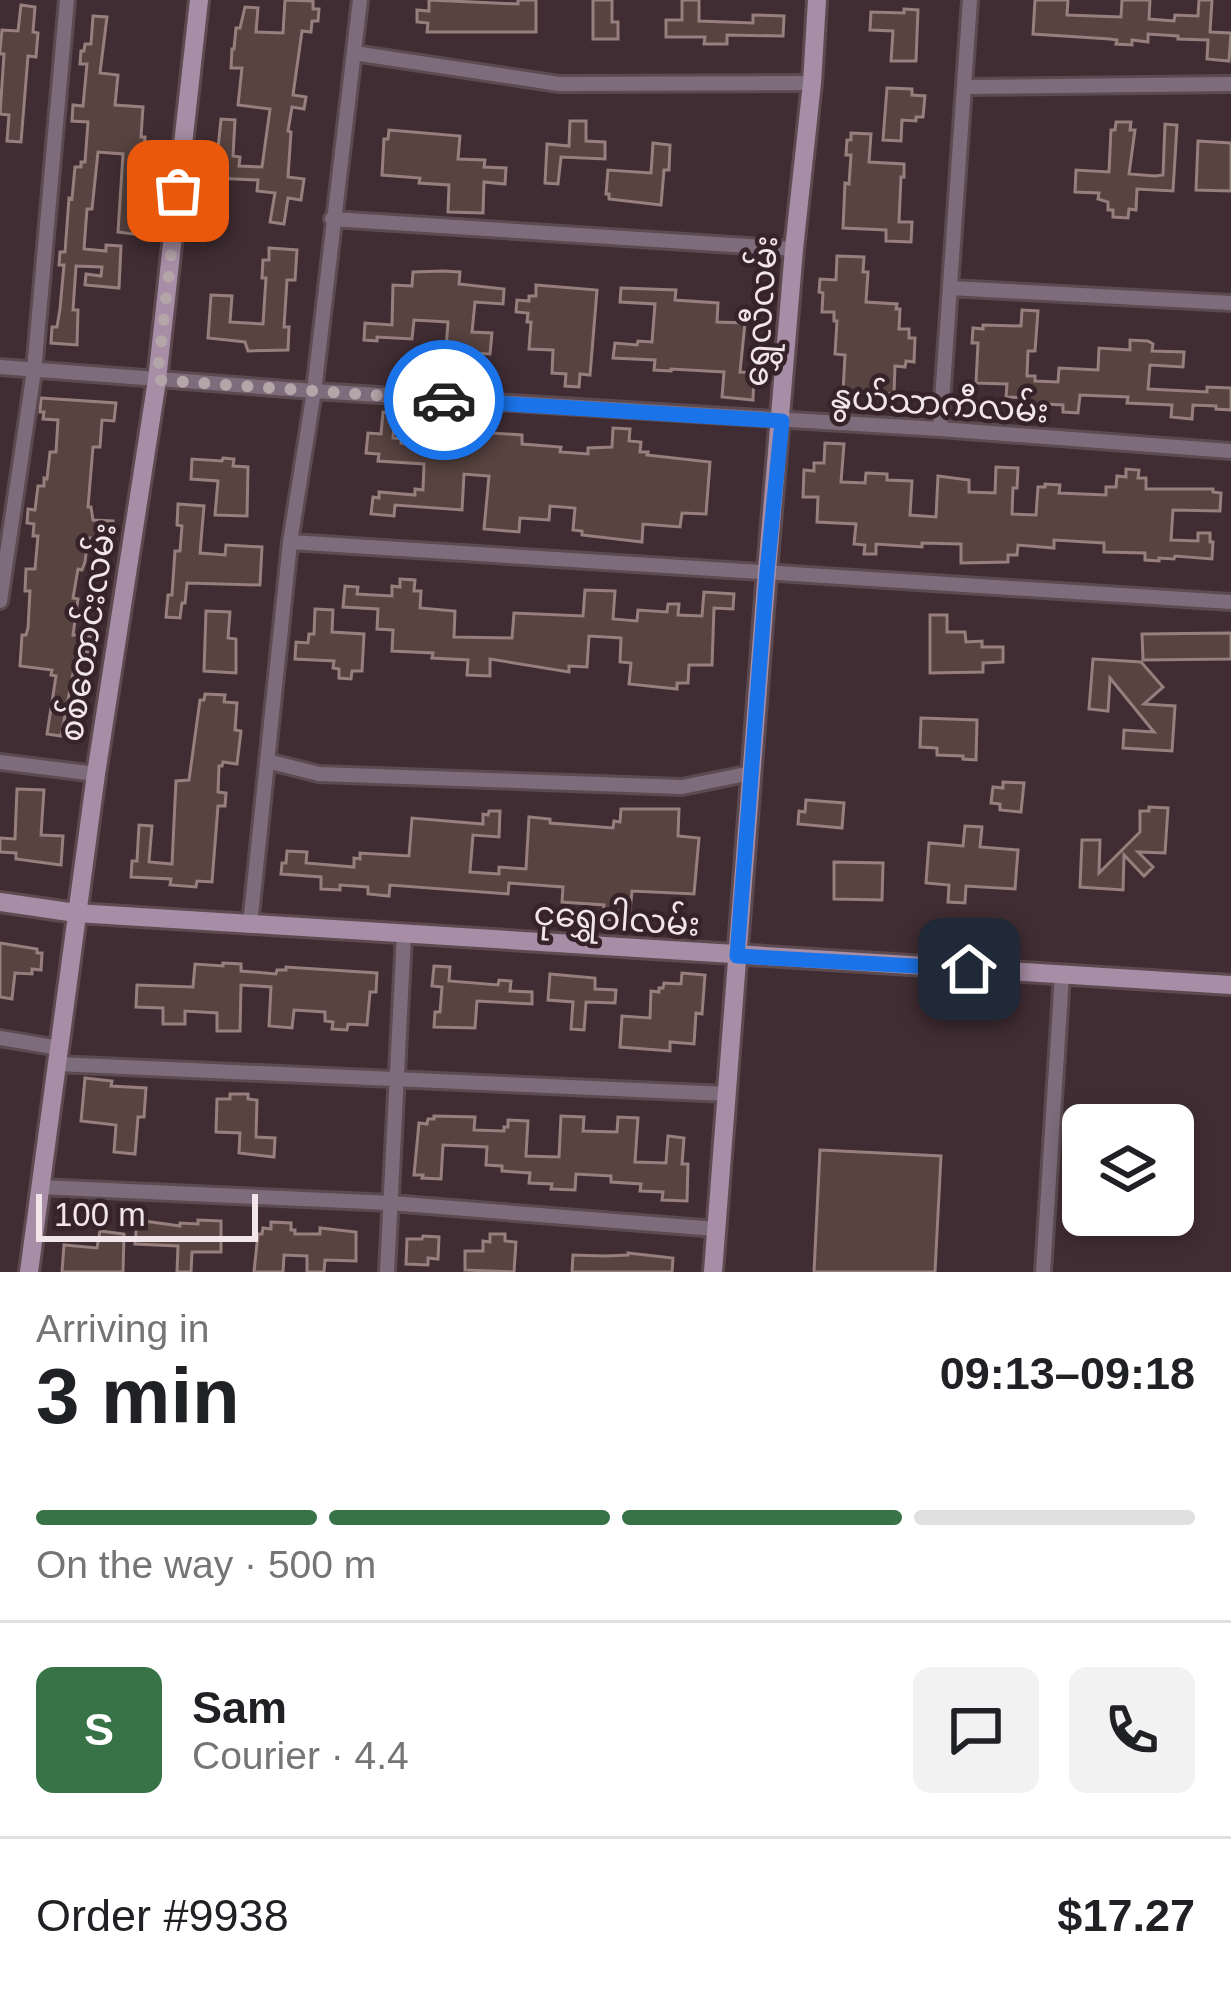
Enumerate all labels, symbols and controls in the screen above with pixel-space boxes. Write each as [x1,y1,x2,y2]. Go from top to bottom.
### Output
pin [127,140,229,242]
icon: bag [145,158,211,224]
street label: ရွှေလီလမ်း [733,234,792,388]
courier [384,340,504,460]
icon: car [411,367,477,433]
street label: နွယ်သာကီလမ်း [829,373,1050,437]
street label: စစ်တောင်းလမ်း [48,520,123,744]
street label: ငုရွှေဝါလမ်း [532,890,702,951]
pin [918,918,1020,1020]
icon: home [936,936,1002,1002]
map controls [1062,1104,1194,1236]
button: layers [1062,1104,1194,1236]
scale bar [36,1188,258,1241]
text: 100 m [54,1196,146,1233]
text: Arriving in [36,1307,209,1350]
text: 09:13–09:18 [940,1348,1195,1399]
text: 3 min [36,1352,240,1440]
text: On the way · 500 m [36,1543,376,1586]
button: chat [913,1667,1039,1793]
button: phone [1069,1667,1195,1793]
text: Sam [192,1682,287,1733]
text: S [84,1704,114,1755]
text: Courier · 4.4 [192,1734,409,1777]
text: Order #9938 [36,1890,289,1941]
text: $17.27 [1057,1890,1195,1941]

